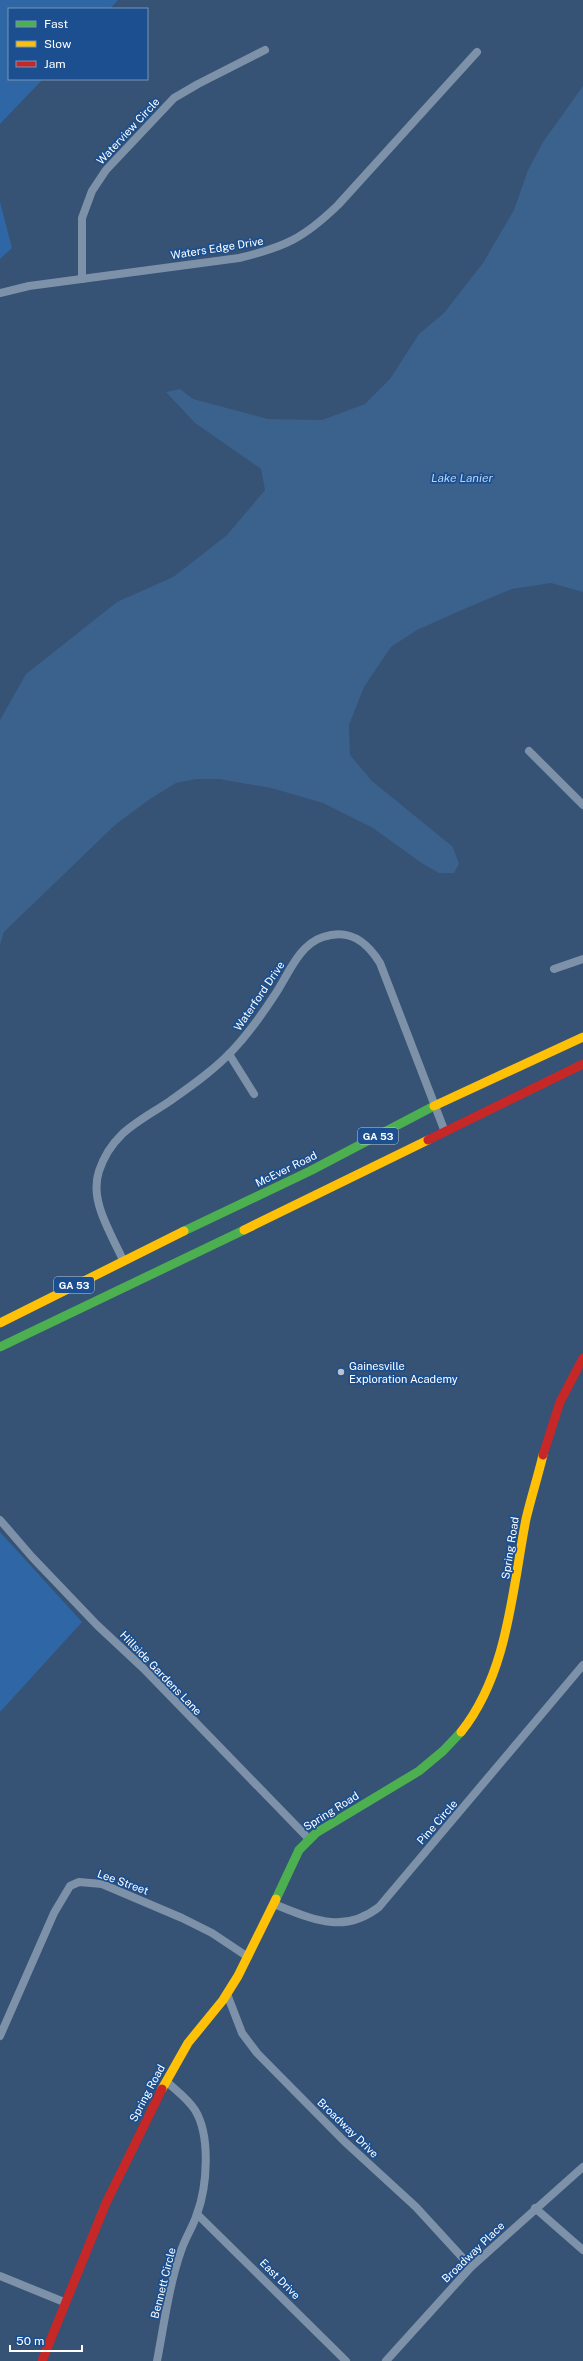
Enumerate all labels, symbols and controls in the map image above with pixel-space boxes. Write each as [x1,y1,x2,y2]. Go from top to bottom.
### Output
legend [8,8,148,80]
text: Fast [44,17,69,31]
text: Slow [44,37,72,51]
text: Jam [44,57,66,71]
street label: Waterview Circle [94,95,162,167]
street label: Waters Edge Drive [170,235,264,261]
water label: Lake Lanier [431,471,493,485]
street label: Waterford Drive [231,959,287,1033]
road number: GA 53 [358,1128,398,1144]
street label: McEver Road [253,1149,319,1189]
road number: GA 53 [54,1277,94,1293]
place label: Gainesville Exploration Academy [349,1360,458,1385]
marker: Gainesville Exploration Academy [336,1367,346,1377]
street label: Spring Road [499,1516,521,1580]
street label: Hillside Gardens Lane [118,1629,204,1717]
street label: Spring Road [301,1789,361,1833]
street label: Pine Circle [415,1797,459,1847]
street label: Lee Street [96,1867,150,1897]
street label: Spring Road [127,2062,167,2124]
street label: Broadway Drive [315,2096,381,2160]
street label: Broadway Place [439,2219,507,2285]
street label: Bennett Circle [148,2246,178,2320]
street label: East Drive [258,2257,302,2301]
scale bar [10,2327,82,2353]
text: 50 m [16,2334,44,2348]

